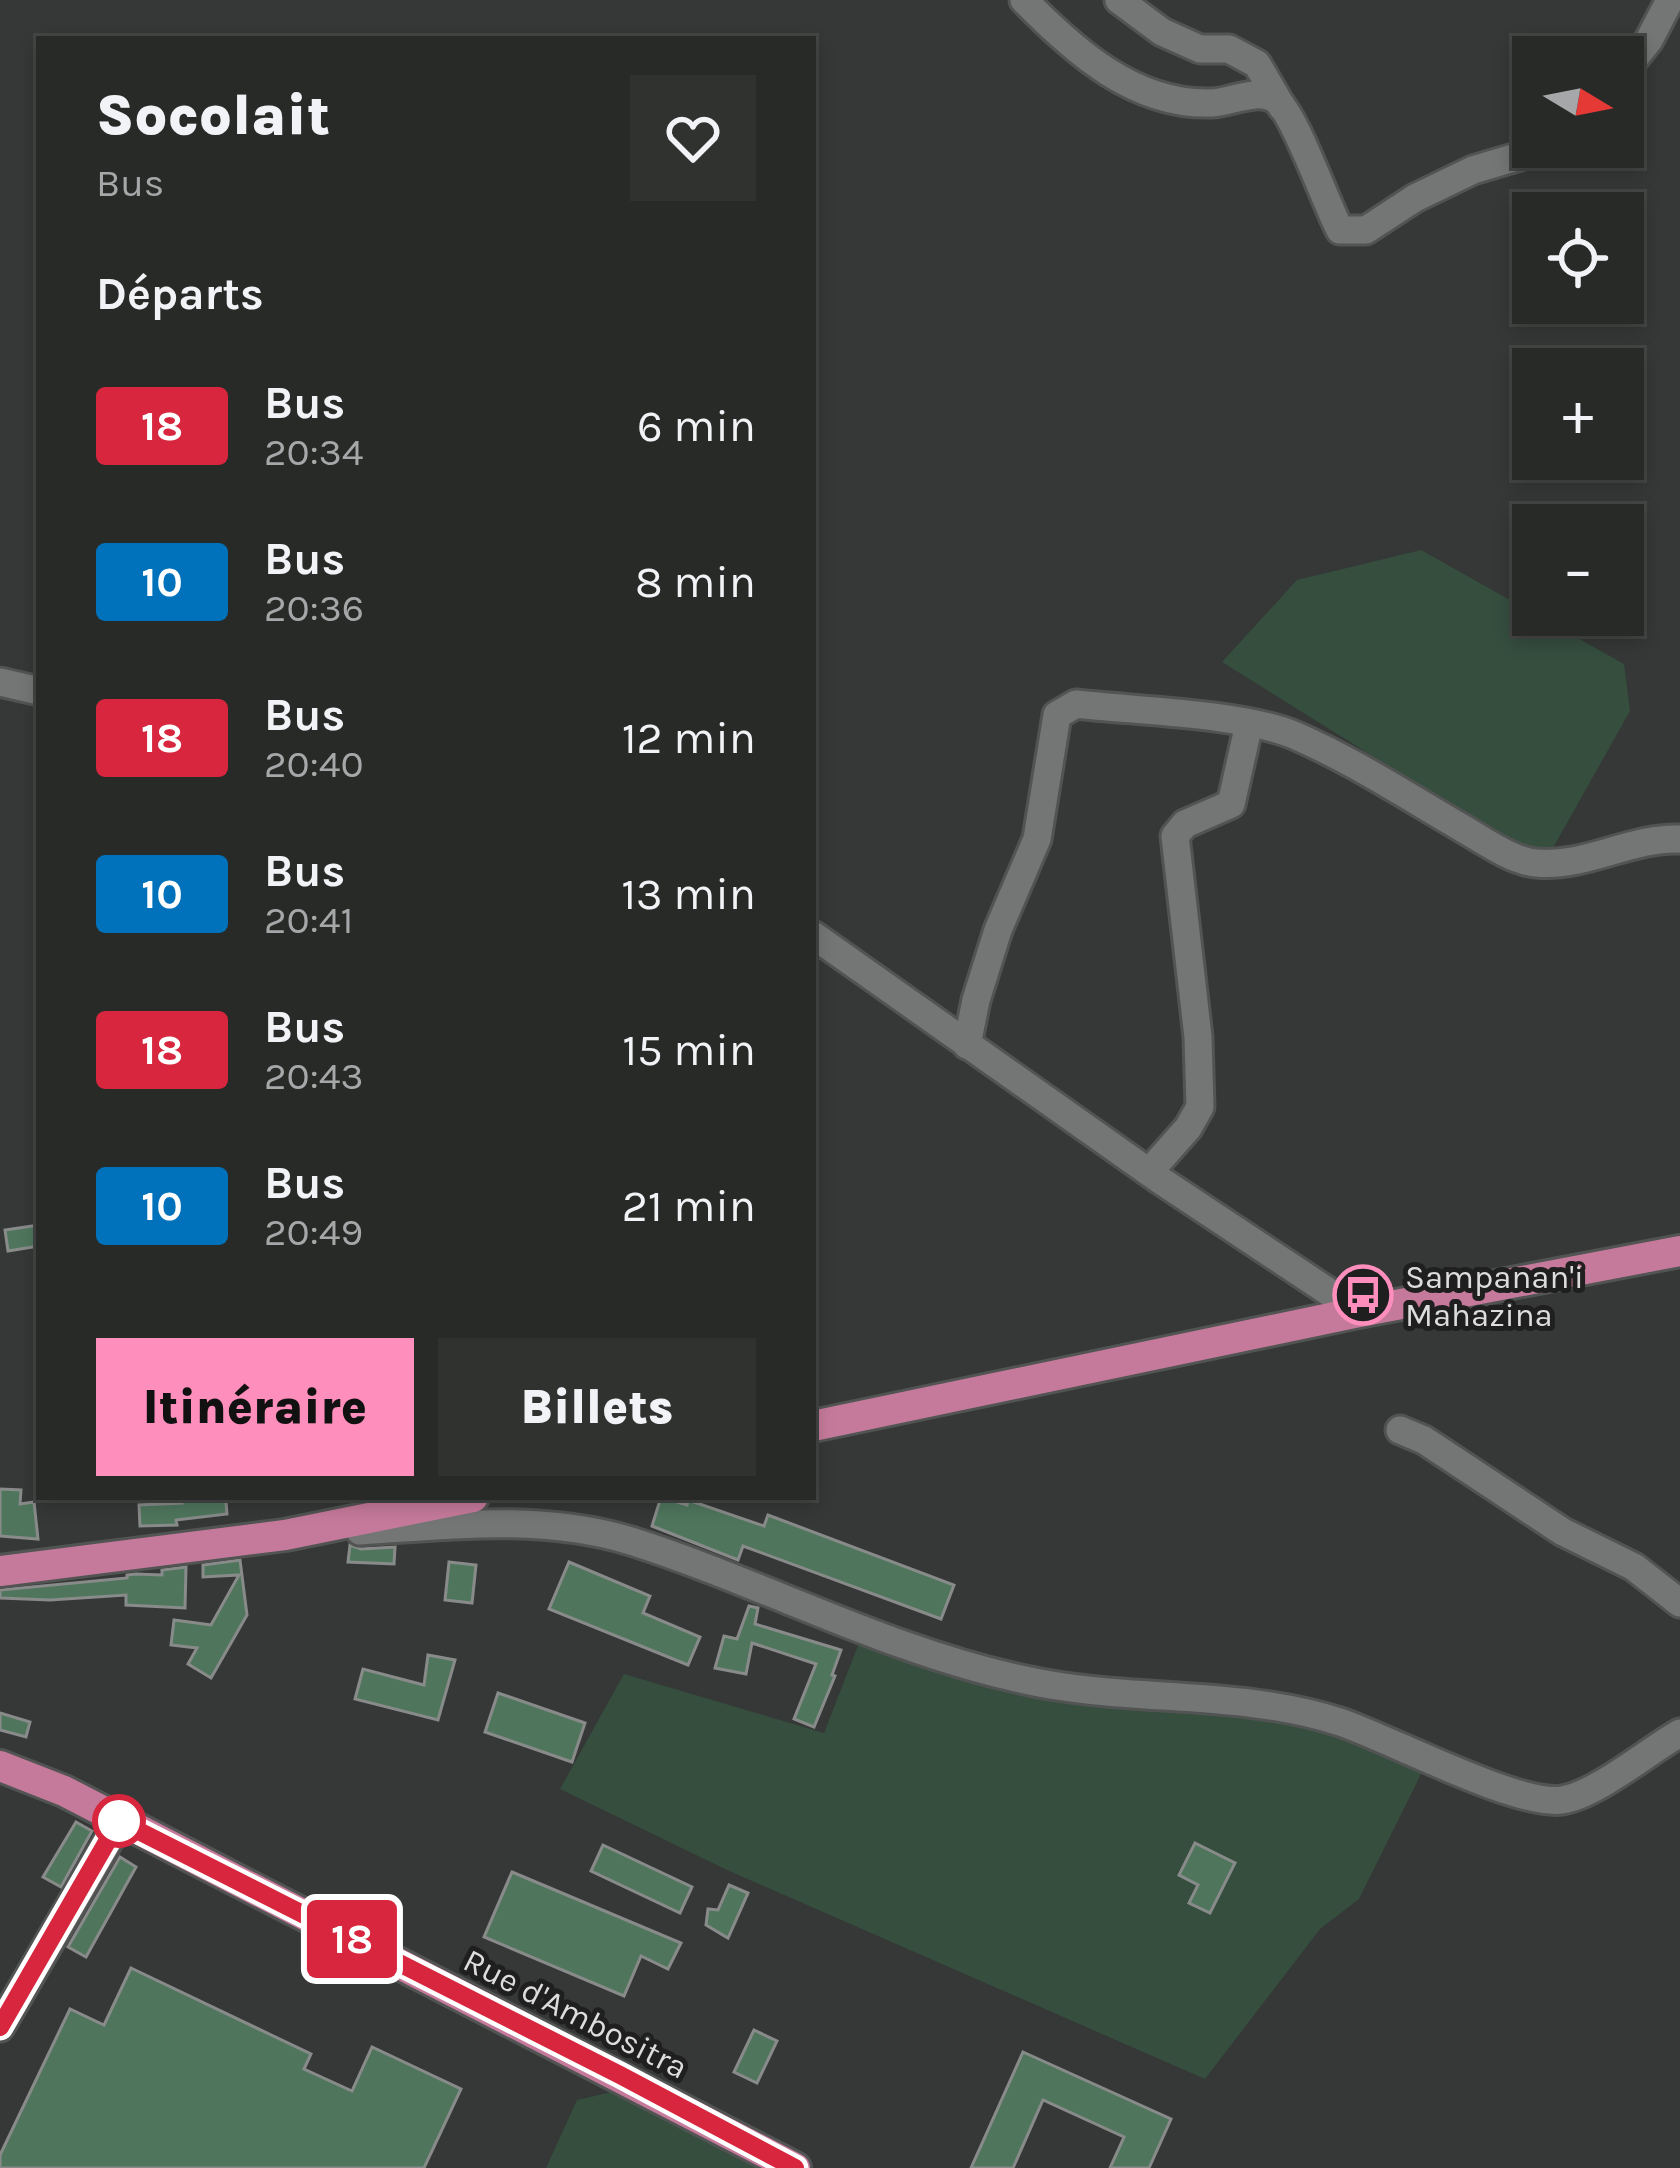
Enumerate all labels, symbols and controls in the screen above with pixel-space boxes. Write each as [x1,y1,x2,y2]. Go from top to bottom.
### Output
north arrow [1512,36,1644,168]
map controls [1512,36,1644,636]
button: heart [630,75,756,201]
text: Socolait [96,82,330,148]
text: Bus [96,160,164,206]
button: locate [1512,192,1644,324]
text: Départs [96,268,264,320]
button: + [1512,348,1644,480]
text: Bus [264,377,345,429]
text: 6 min [637,400,756,452]
text: 18 [141,401,183,451]
text: 20:34 [264,429,364,475]
button: − [1512,504,1644,636]
text: Bus [264,533,345,585]
text: 8 min [635,556,756,608]
text: 10 [141,557,183,607]
text: 20:36 [264,585,364,631]
text: Bus [264,689,345,741]
text: 12 min [622,712,756,764]
text: 18 [141,713,183,763]
text: 20:40 [264,741,364,787]
text: Bus [264,845,345,897]
text: 13 min [621,868,756,920]
text: 10 [141,869,183,919]
text: 20:41 [264,897,353,943]
text: Bus [264,1001,345,1053]
text: 15 min [622,1024,756,1076]
text: 18 [141,1025,183,1075]
text: 20:43 [264,1053,364,1099]
text: Bus [264,1157,345,1209]
text: 21 min [622,1180,756,1232]
text: 10 [141,1181,183,1231]
text: 20:49 [264,1209,363,1255]
place label: Sampanan'i Mahazina [1405,1258,1584,1334]
bus stop icon: Sampanan'i Mahazina [1332,1264,1394,1326]
button: Itinéraire [96,1338,414,1476]
button: Billets [438,1338,756,1476]
unlabelled marker [94,1796,144,1846]
line badge: 18 [298,1900,406,1978]
text: 18 [331,1914,373,1964]
street label: Rue d'Ambositra [457,1941,694,2087]

